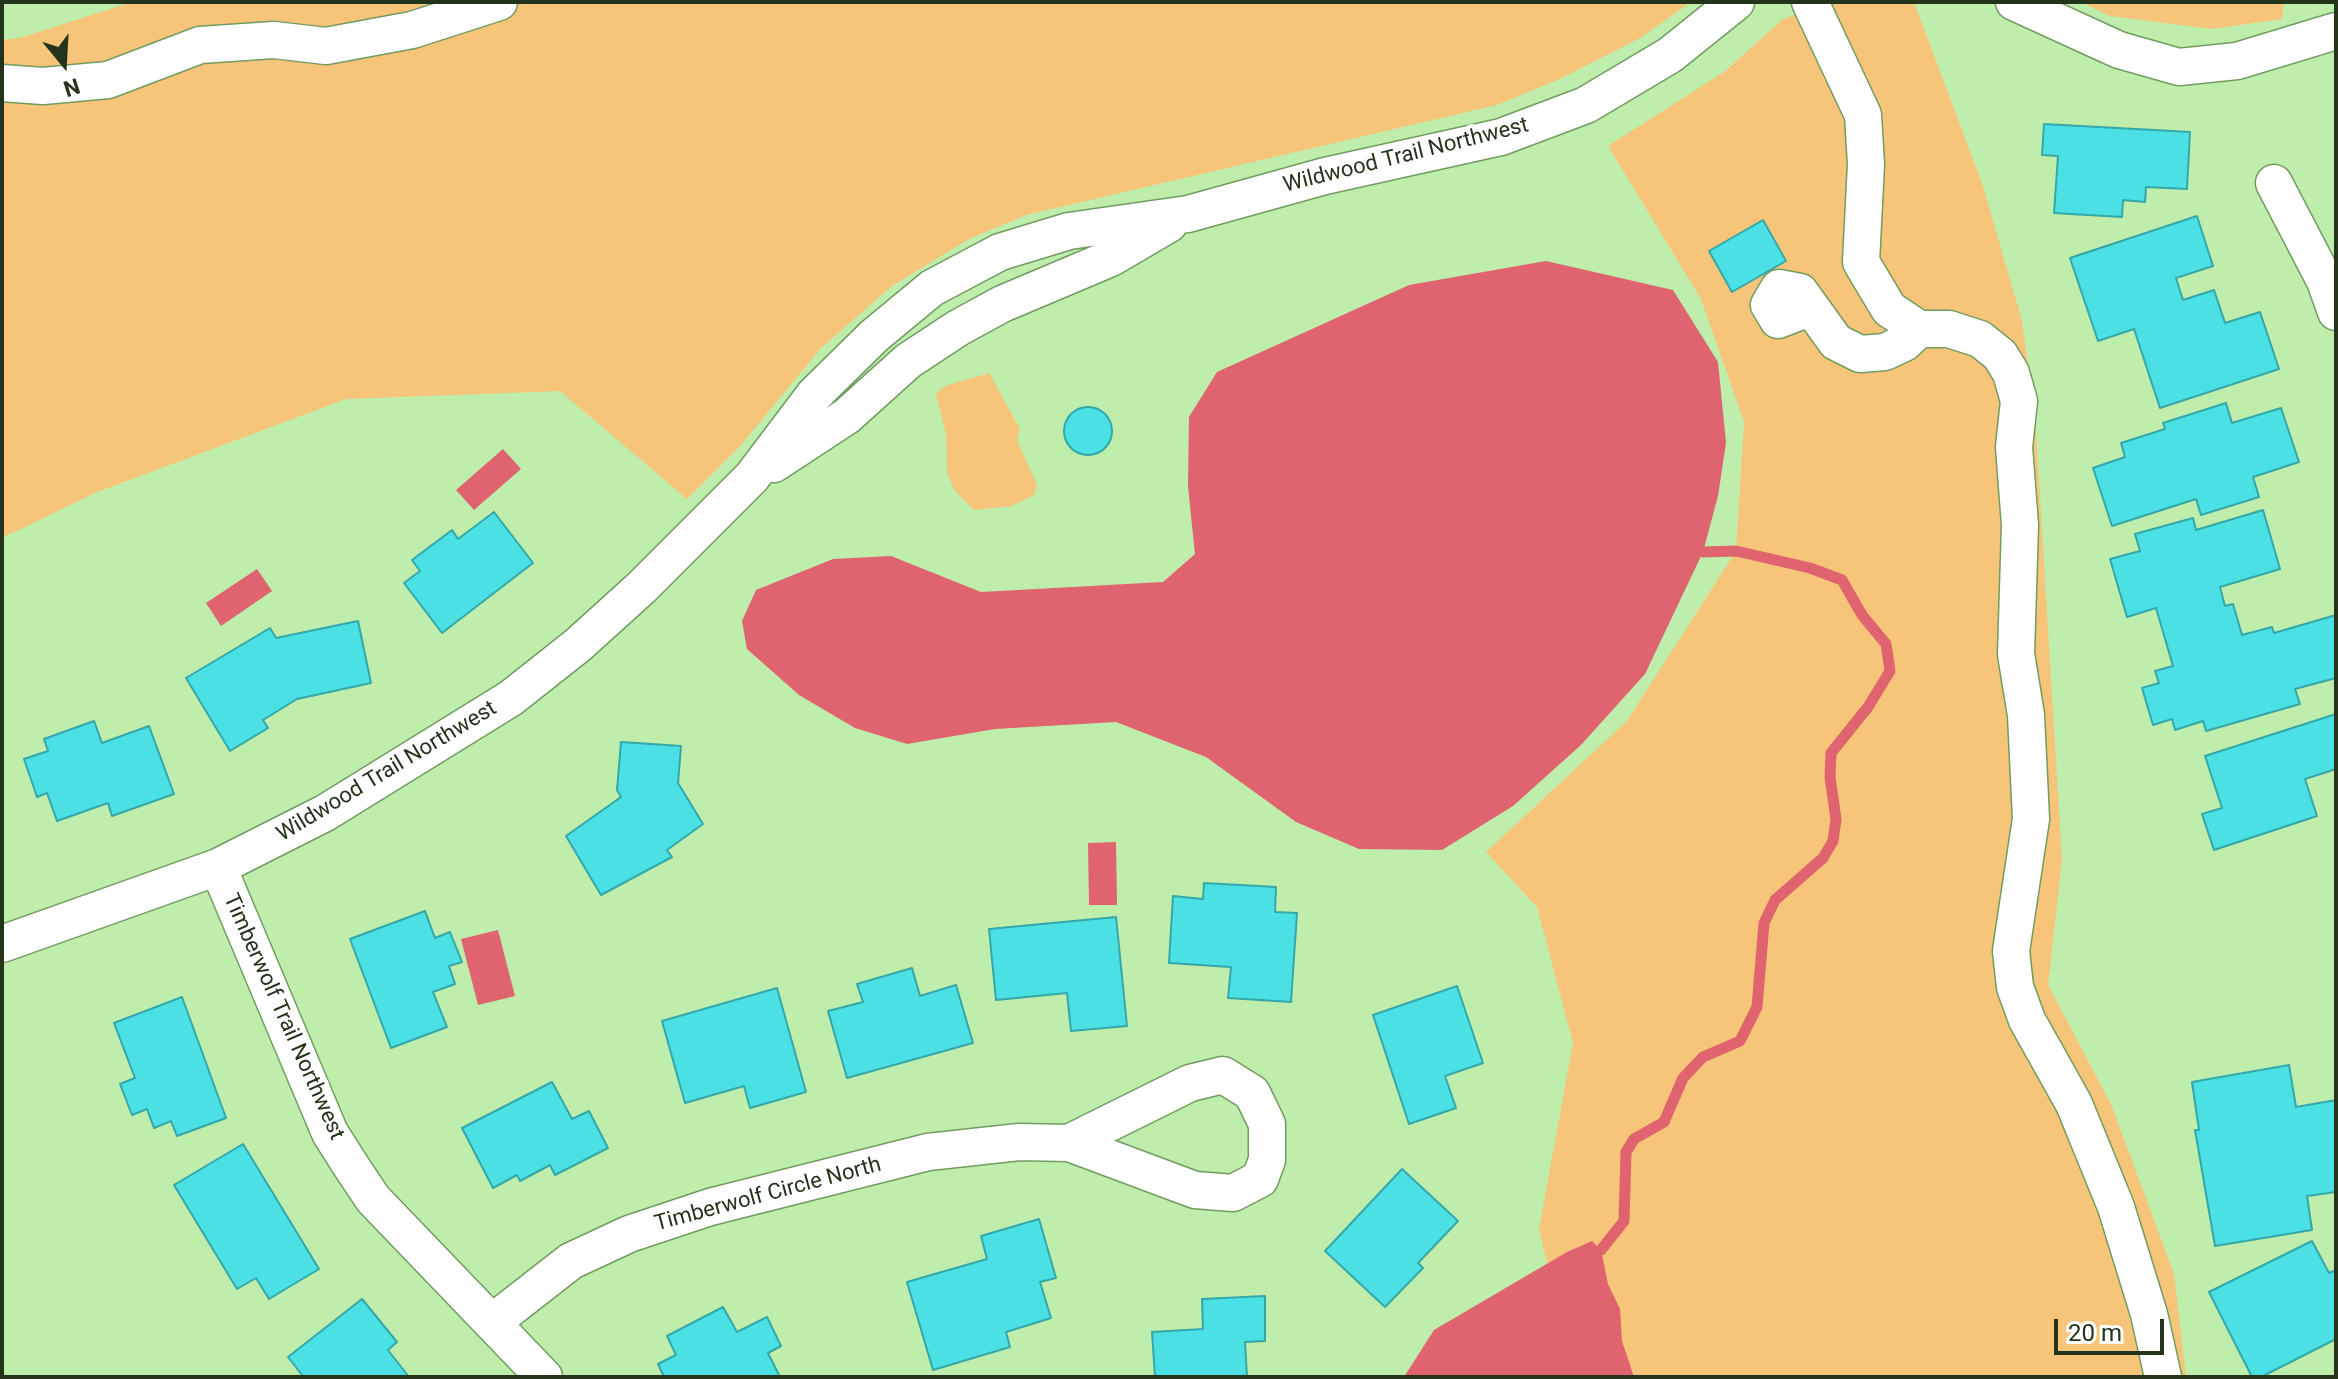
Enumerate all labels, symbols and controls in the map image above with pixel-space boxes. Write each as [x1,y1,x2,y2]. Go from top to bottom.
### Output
north arrow [24,24,104,104]
text: N [60,73,83,102]
street label: Wildwood Trail Northwest [1281,113,1531,199]
street label: Wildwood Trail Northwest [272,696,502,848]
street label: Timberwolf Trail Northwest [217,890,349,1144]
street label: Timberwolf Circle North [652,1152,884,1238]
scale bar [2058,1303,2168,1353]
text: 20 m [2068,1319,2122,1347]

